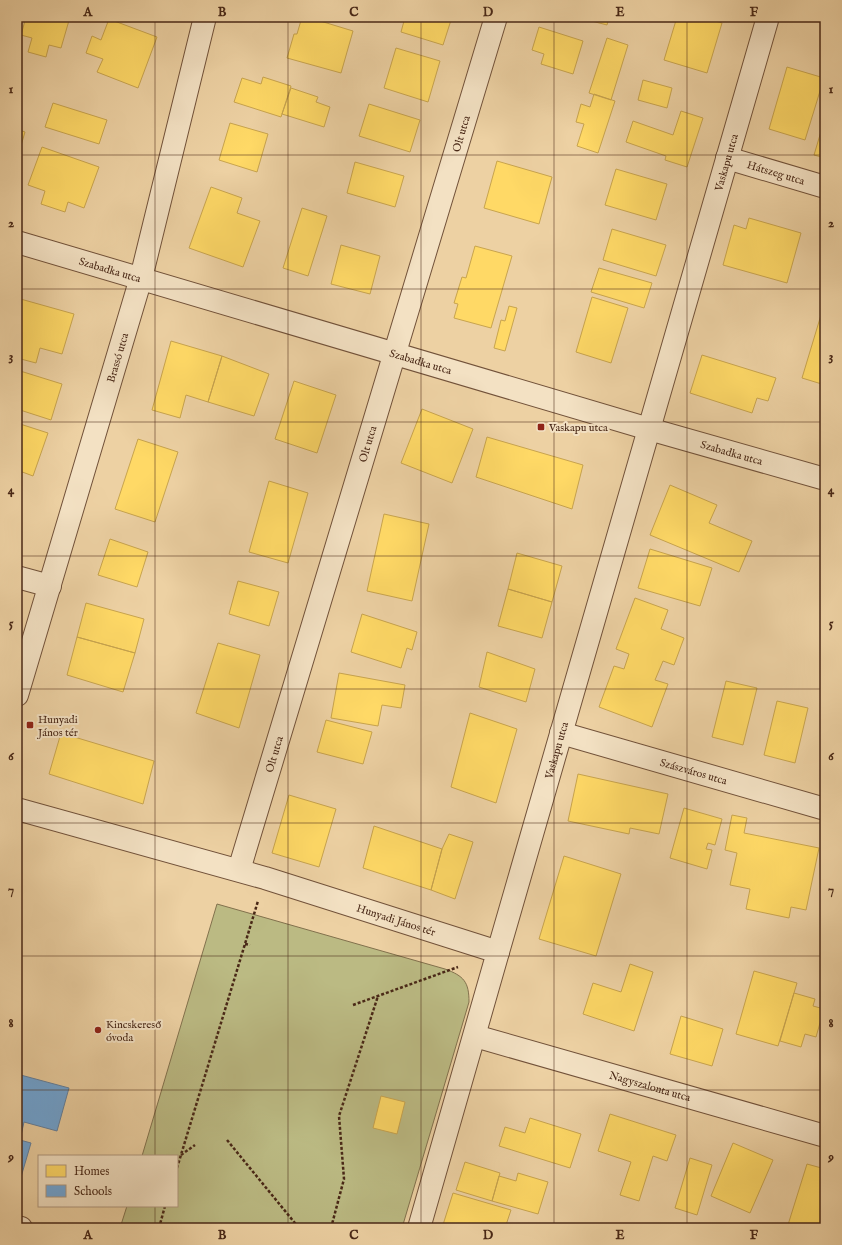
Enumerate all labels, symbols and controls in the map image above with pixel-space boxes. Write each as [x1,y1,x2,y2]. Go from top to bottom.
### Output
text: A [83,4,94,21]
text: B [218,4,227,21]
text: C [349,4,359,21]
text: D [483,4,494,21]
text: E [615,4,625,21]
text: F [750,4,759,21]
text: 1 [9,81,14,98]
text: 1 [829,81,834,98]
street label: Olt utca [450,114,474,154]
street label: Vaskapu utca [712,132,742,194]
street label: Hátszeg utca [745,158,806,189]
text: 2 [8,215,14,232]
text: 2 [828,215,834,232]
street label: Szabadka utca [77,255,143,286]
street label: Brassó utca [104,331,132,384]
street label: Szabadka utca [388,347,453,378]
text: 3 [9,348,14,365]
text: 3 [829,348,834,365]
place label: Vaskapu utca [548,421,608,435]
marker: Vaskapu utca [536,422,546,432]
street label: Olt utca [356,424,380,464]
street label: Szabadka utca [699,438,764,469]
text: 4 [8,482,15,499]
text: 4 [828,482,835,499]
text: 5 [9,615,14,632]
text: 5 [829,615,834,632]
place label: Hunyadi János tér [36,713,78,740]
marker: Hunyadi János tér [25,720,35,730]
street label: Vaskapu utca [542,720,572,782]
street label: Olt utca [263,734,287,774]
text: 6 [8,748,14,765]
text: 6 [828,748,834,765]
street label: Szászváros utca [658,756,729,789]
text: 7 [8,882,14,899]
text: 7 [828,882,834,899]
street label: Hunyadi János tér [355,902,437,940]
text: 8 [8,1015,14,1032]
text: 8 [828,1015,834,1032]
place label: Kincskereső óvoda [106,1018,161,1045]
marker: Kincskereső óvoda [93,1025,103,1035]
street label: Nagyszalonta utca [607,1069,692,1105]
text: 9 [7,1149,14,1166]
text: 9 [827,1149,834,1166]
legend [38,1155,178,1207]
text: Homes [74,1164,110,1179]
text: Schools [74,1184,112,1199]
text: A [83,1227,94,1244]
text: B [218,1227,227,1244]
text: C [349,1227,359,1244]
text: D [483,1227,494,1244]
text: E [615,1227,625,1244]
text: F [750,1227,759,1244]

